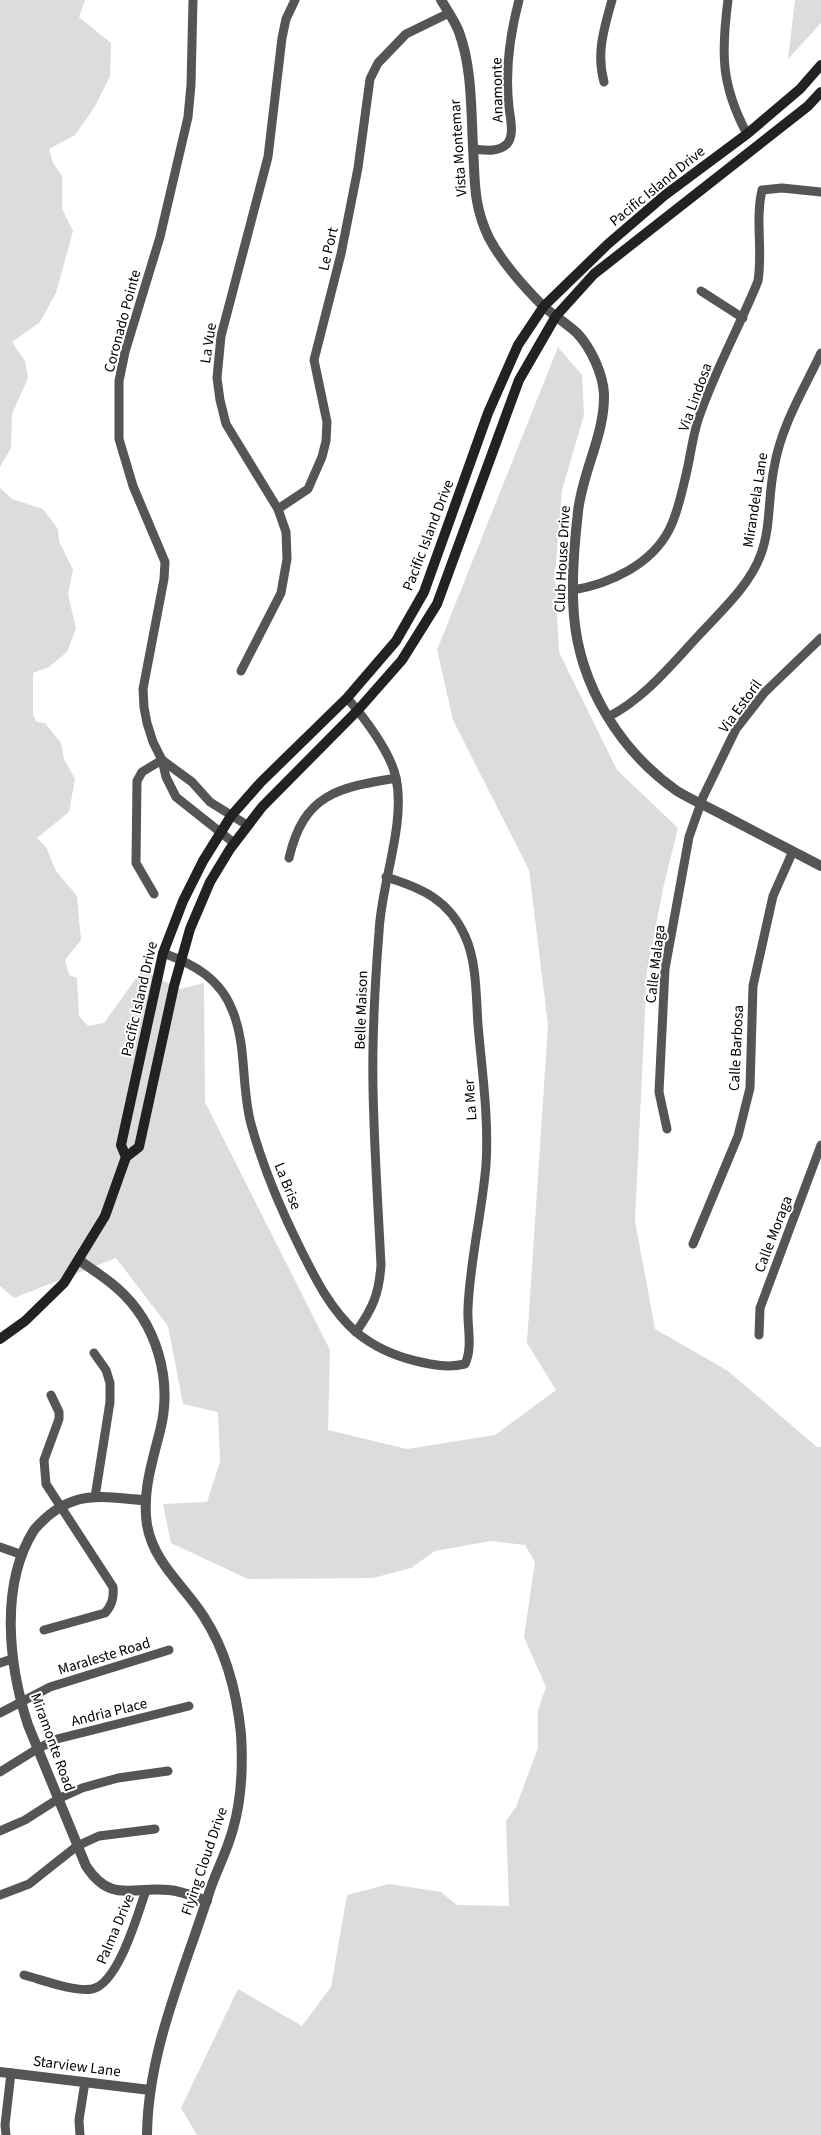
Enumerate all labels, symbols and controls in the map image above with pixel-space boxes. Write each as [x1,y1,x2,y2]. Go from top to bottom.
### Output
street label: Anamonte [486,57,509,123]
street label: Vista Montemar [445,98,472,197]
street label: Pacific Island Drive [605,141,710,232]
street label: Le Port [313,225,344,273]
street label: Coronado Pointe [99,267,146,375]
street label: La Vue [195,321,222,365]
street label: Via Lindosa [673,360,718,434]
street label: Mirandela Lane [738,451,773,549]
street label: Pacific Island Drive [398,477,459,594]
street label: Club House Drive [549,505,576,613]
street label: Via Estoril [714,675,767,737]
street label: Calle Malaga [640,924,671,1005]
street label: Pacific Island Drive [116,939,163,1059]
street label: Belle Maison [350,970,373,1050]
street label: Calle Barbosa [724,1005,749,1092]
street label: La Mer [459,1078,482,1121]
street label: La Brise [269,1159,307,1213]
street label: Calle Moraga [749,1193,798,1276]
street label: Maraleste Road [55,1632,153,1680]
street label: Miramonte Road [25,1690,80,1794]
street label: Andria Place [69,1693,149,1732]
street label: Flying Cloud Drive [176,1804,233,1918]
street label: Palma Drive [91,1891,140,1968]
street label: Starview Lane [32,2051,122,2082]

